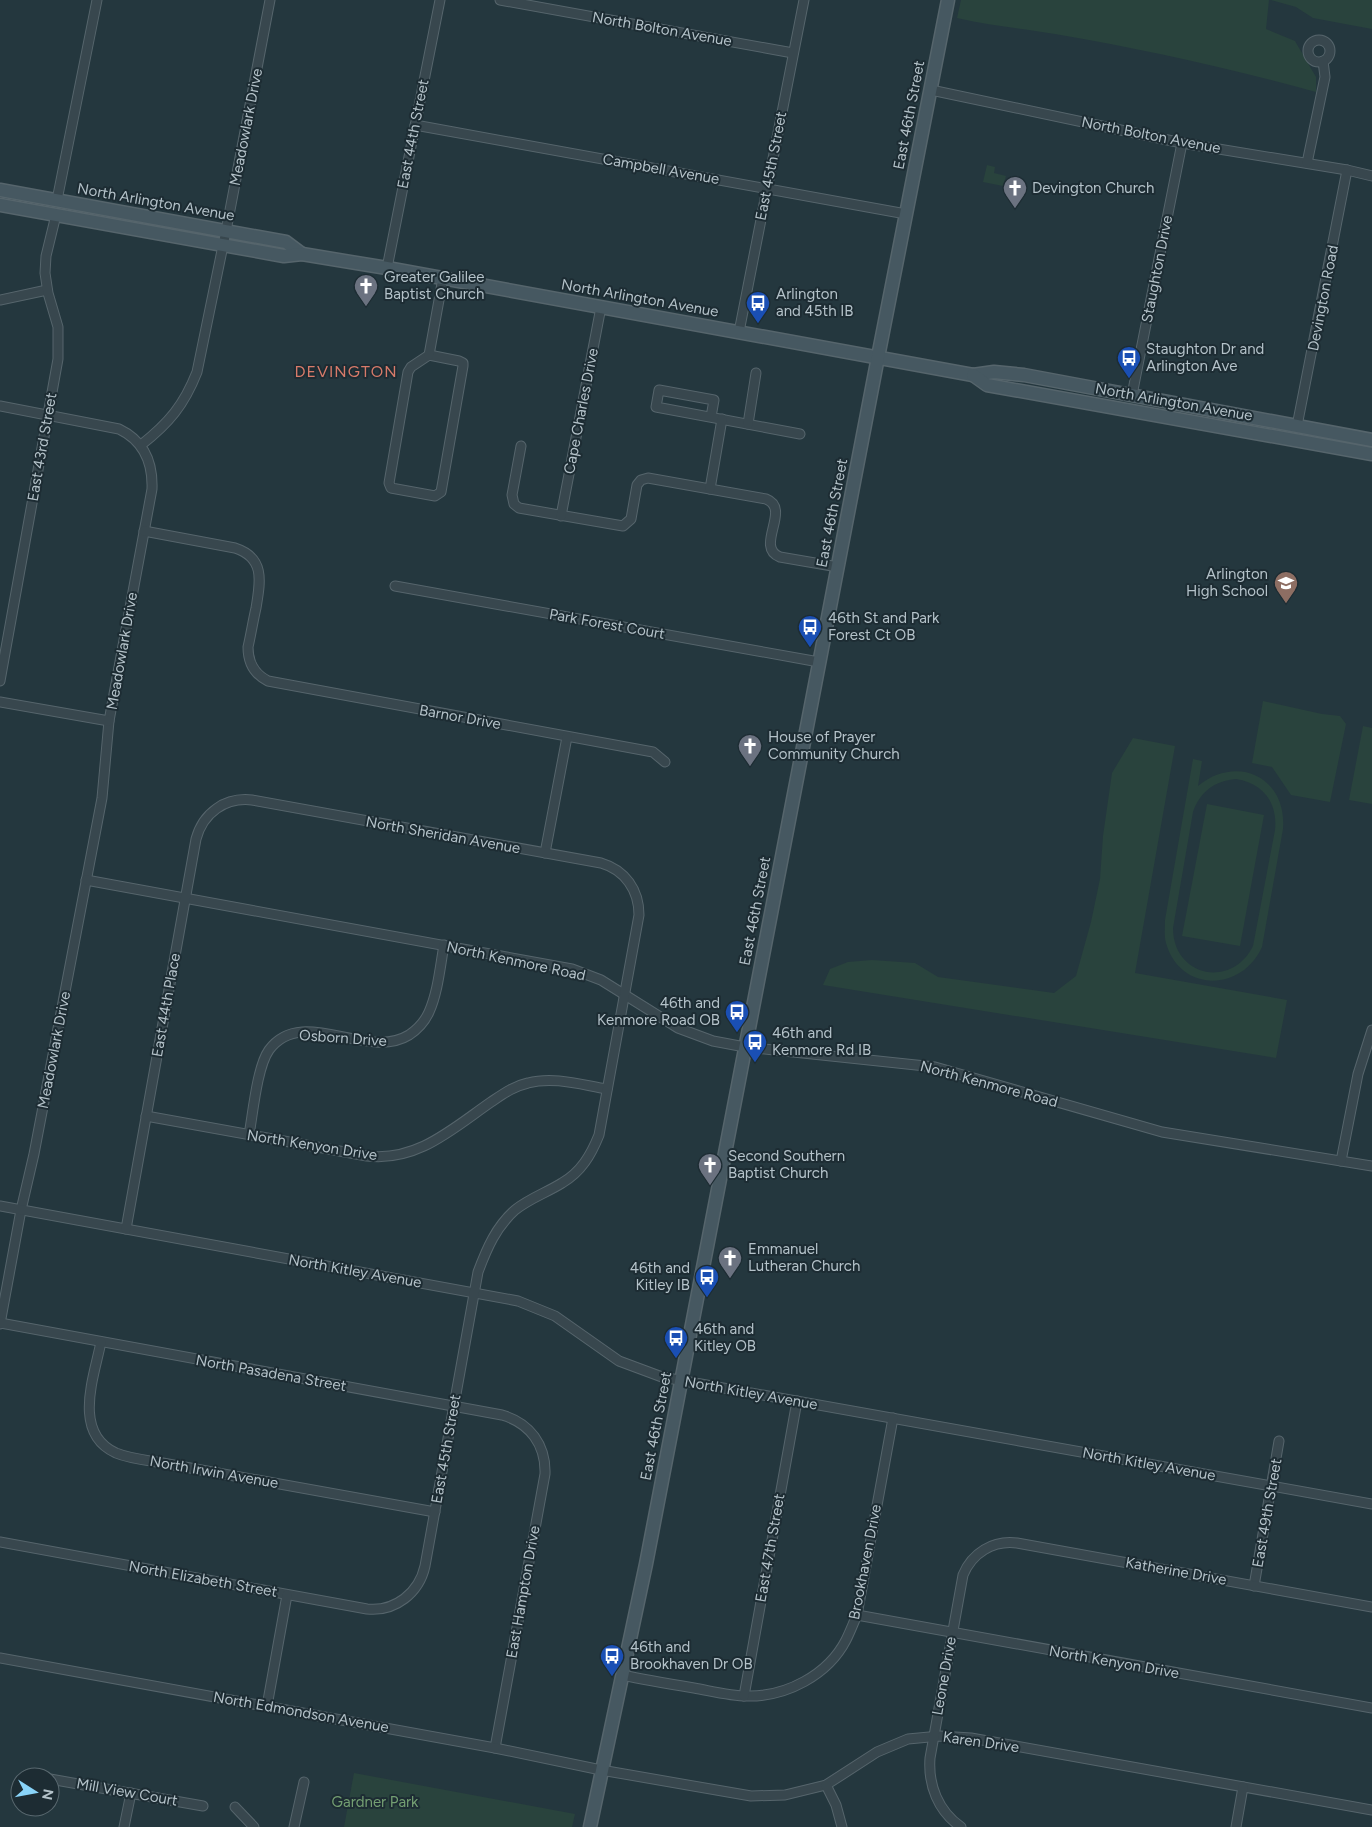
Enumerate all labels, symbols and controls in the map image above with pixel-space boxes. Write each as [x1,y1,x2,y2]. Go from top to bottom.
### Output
street label: North Bolton Avenue [591,8,733,50]
street label: East 46th Street [890,59,928,171]
street label: Meadowlark Drive [226,67,266,187]
street label: East 44th Street [394,77,433,190]
street label: East 45th Street [752,110,790,222]
street label: North Bolton Avenue [1080,113,1222,157]
street label: Campbell Avenue [601,150,721,188]
church icon: Devington Church [1002,175,1028,209]
street label: North Arlington Avenue [76,179,236,225]
place label: Devington Church [1032,179,1154,197]
street label: Staughton Drive [1138,214,1176,324]
street label: Devington Road [1304,243,1342,353]
place label: Greater Galilee Baptist Church [384,268,484,303]
church icon: Greater Galilee Baptist Church [353,273,379,307]
street label: North Arlington Avenue [560,275,720,321]
place label: Arlington and 45th IB [776,285,853,320]
bus stop icon: Arlington and 45th IB [745,290,771,324]
place label: Staughton Dr and Arlington Ave [1146,340,1264,375]
bus stop icon: Staughton Dr and Arlington Ave [1116,345,1142,379]
street label: Cape Charles Drive [560,346,602,476]
district label: DEVINGTON [294,362,398,381]
street label: North Arlington Avenue [1094,379,1254,425]
street label: East 43rd Street [24,391,60,503]
street label: East 46th Street [813,457,851,569]
place label: Arlington High School [1186,565,1268,600]
school or university icon: Arlington High School [1273,570,1299,604]
street label: Meadowlark Drive [103,591,141,711]
street label: Park Forest Court [548,605,667,643]
place label: 46th St and Park Forest Ct OB [828,609,940,644]
bus stop icon: 46th St and Park Forest Ct OB [797,614,823,648]
street label: Barnor Drive [418,701,502,733]
place label: House of Prayer Community Church [768,728,900,763]
church icon: House of Prayer Community Church [737,733,763,767]
street label: North Sheridan Avenue [364,813,522,857]
street label: East 46th Street [736,855,774,967]
street label: North Kenmore Road [445,937,587,985]
street label: East 44th Place [148,952,184,1058]
street label: Meadowlark Drive [34,990,74,1110]
place label: 46th and Kenmore Road OB [597,994,720,1029]
bus stop icon: 46th and Kenmore Road OB [724,999,750,1033]
place label: 46th and Kenmore Rd IB [772,1024,871,1059]
street label: Osborn Drive [299,1026,387,1050]
bus stop icon: 46th and Kenmore Rd IB [742,1029,768,1063]
street label: North Kenmore Road [918,1057,1060,1111]
street label: North Kenyon Drive [246,1126,378,1164]
place label: Second Southern Baptist Church [728,1147,845,1182]
church icon: Second Southern Baptist Church [697,1152,723,1186]
place label: Emmanuel Lutheran Church [748,1240,860,1275]
church icon: Emmanuel Lutheran Church [717,1245,743,1279]
street label: North Kitley Avenue [287,1250,423,1292]
place label: 46th and Kitley IB [630,1259,690,1294]
bus stop icon: 46th and Kitley IB [694,1264,720,1298]
place label: 46th and Kitley OB [694,1320,756,1355]
bus stop icon: 46th and Kitley OB [663,1325,689,1359]
street label: North Pasadena Street [194,1351,348,1395]
street label: East 46th Street [637,1370,675,1482]
street label: North Kitley Avenue [683,1372,819,1414]
street label: East 45th Street [428,1393,465,1505]
street label: North Kitley Avenue [1081,1443,1217,1485]
street label: North Irwin Avenue [148,1452,280,1492]
street label: East 49th Street [1249,1457,1286,1569]
street label: East 47th Street [752,1492,788,1604]
street label: Brookhaven Drive [845,1503,885,1621]
street label: East Hampton Drive [502,1524,544,1660]
street label: Katherine Drive [1124,1553,1228,1589]
street label: North Elizabeth Street [127,1557,279,1601]
street label: Leone Drive [928,1635,960,1717]
place label: 46th and Brookhaven Dr OB [630,1638,753,1673]
street label: North Kenyon Drive [1048,1642,1180,1682]
bus stop icon: 46th and Brookhaven Dr OB [599,1643,625,1677]
street label: North Edmondson Avenue [212,1688,390,1736]
street label: Karen Drive [942,1728,1020,1756]
north arrow [10,1767,60,1817]
street label: Mill View Court [75,1774,179,1810]
text: N [38,1787,57,1801]
park label: Gardner Park [332,1793,419,1811]

